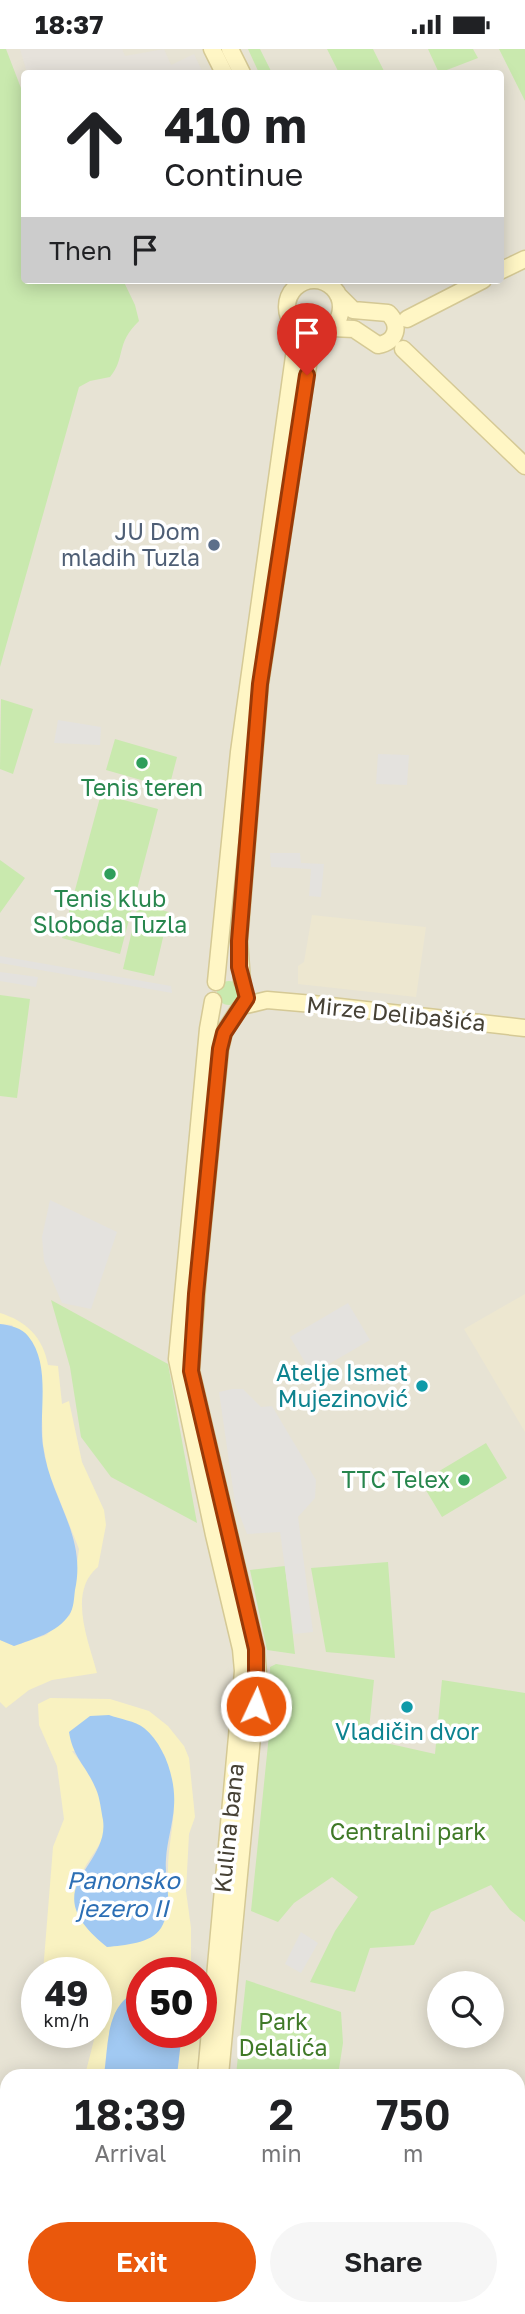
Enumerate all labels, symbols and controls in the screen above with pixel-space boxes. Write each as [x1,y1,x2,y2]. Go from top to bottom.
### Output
text: 18:37 [35,9,103,40]
text: 410 m [164,95,307,154]
icon: ahead [49,98,140,189]
text: Continue [164,155,303,193]
icon: arrive [126,231,164,269]
text: Then [49,235,112,266]
pin [277,303,337,375]
icon: arrive [288,314,326,352]
place label: JU Dom mladih Tuzla [61,517,200,571]
marker: JU Dom mladih Tuzla [206,537,222,553]
marker: Tenis teren [134,755,150,771]
place label: Tenis teren [81,773,203,801]
marker: Tenis klub Sloboda Tuzla [102,866,118,882]
place label: Tenis klub Sloboda Tuzla [33,884,187,938]
street label: Mirze Delibašića [305,990,487,1036]
place label: Atelje Ismet Mujezinović [276,1358,408,1412]
marker: Atelje Ismet Mujezinović [414,1378,430,1394]
place label: TTC Telex [341,1465,450,1493]
marker: TTC Telex [456,1472,472,1488]
position arrow [219,1669,293,1743]
marker: Vladičin dvor [399,1699,415,1715]
place label: Vladičin dvor [335,1717,479,1745]
street label: Kulina bana [207,1762,249,1894]
park label: Centralni park [330,1817,486,1845]
water label: Panonsko jezero II [66,1865,181,1923]
speed limit sign: 50 [126,1957,217,2048]
map controls [427,1971,504,2048]
button: search [427,1971,504,2048]
text: 49 [44,1972,89,2014]
park label: Park Delalića [239,2007,327,2061]
text: km/h [44,2009,89,2031]
text: 18:39 [74,2089,187,2139]
text: 2 [269,2089,294,2139]
text: 750 [376,2089,451,2139]
text: Arrival [94,2139,166,2167]
text: min [261,2139,302,2167]
text: m [403,2139,423,2167]
button: Exit [28,2222,256,2302]
button: Share [270,2222,497,2302]

